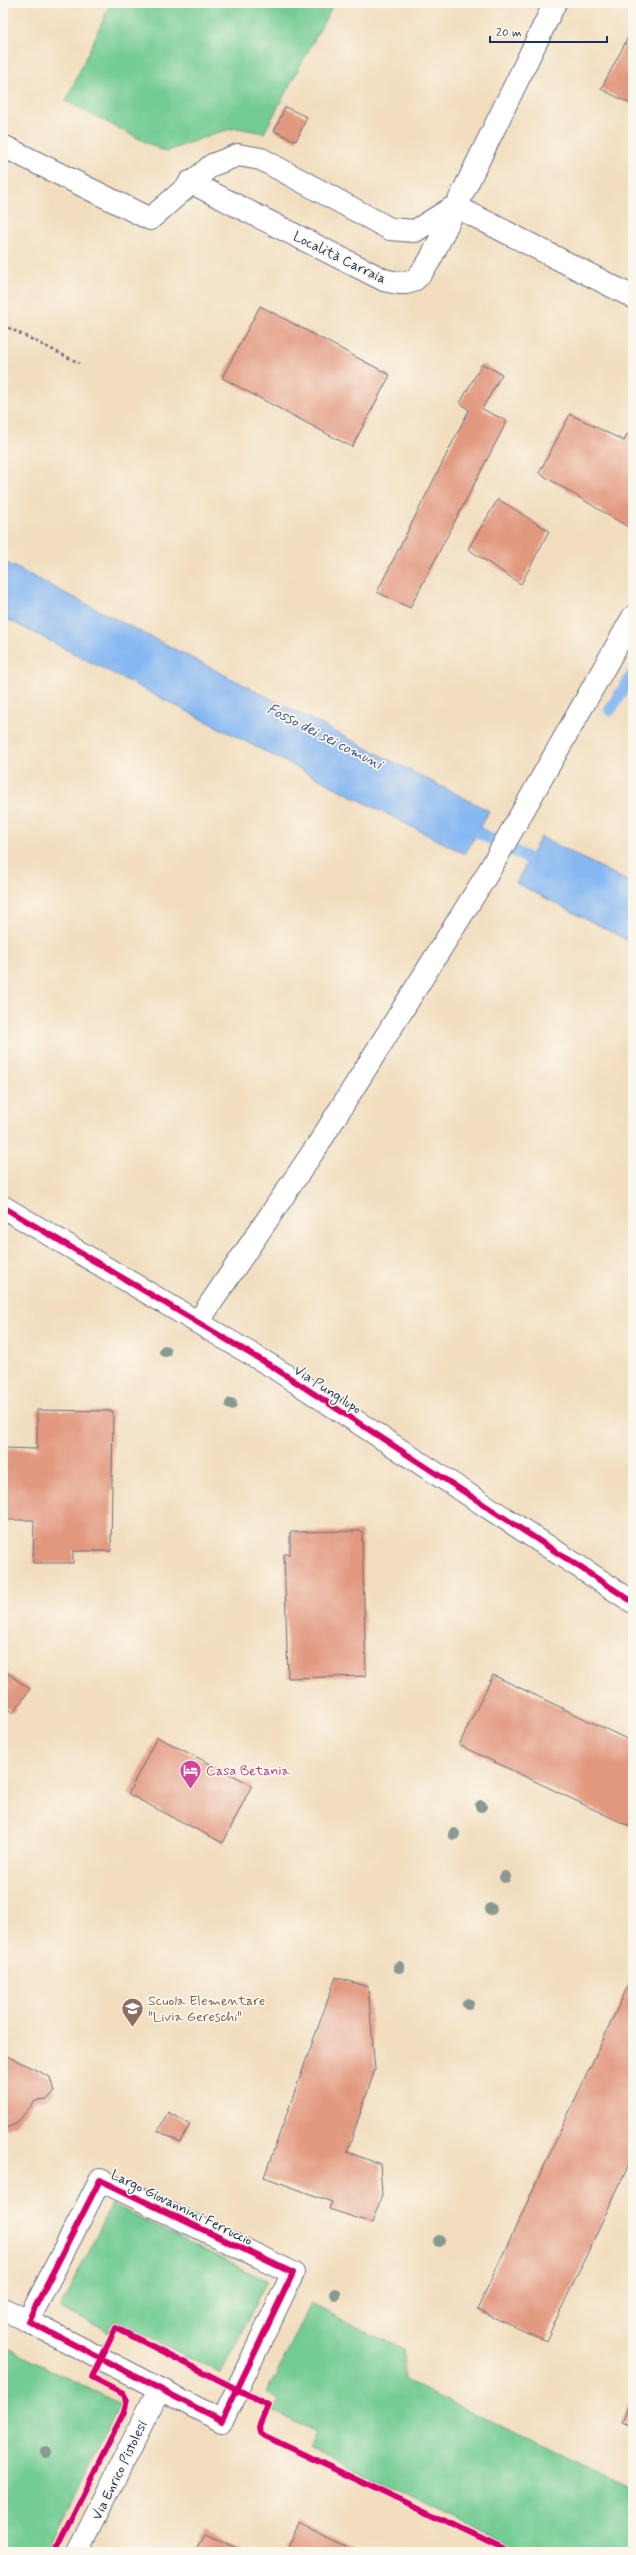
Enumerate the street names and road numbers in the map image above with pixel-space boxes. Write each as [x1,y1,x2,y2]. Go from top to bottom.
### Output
street label: Località Carraia [290,228,389,288]
street label: Via Pungilupo [290,1361,365,1419]
street label: Largo Giovannini Ferruccio [107,2166,256,2251]
street label: Via Enrico Pistolesi [88,2418,152,2523]

